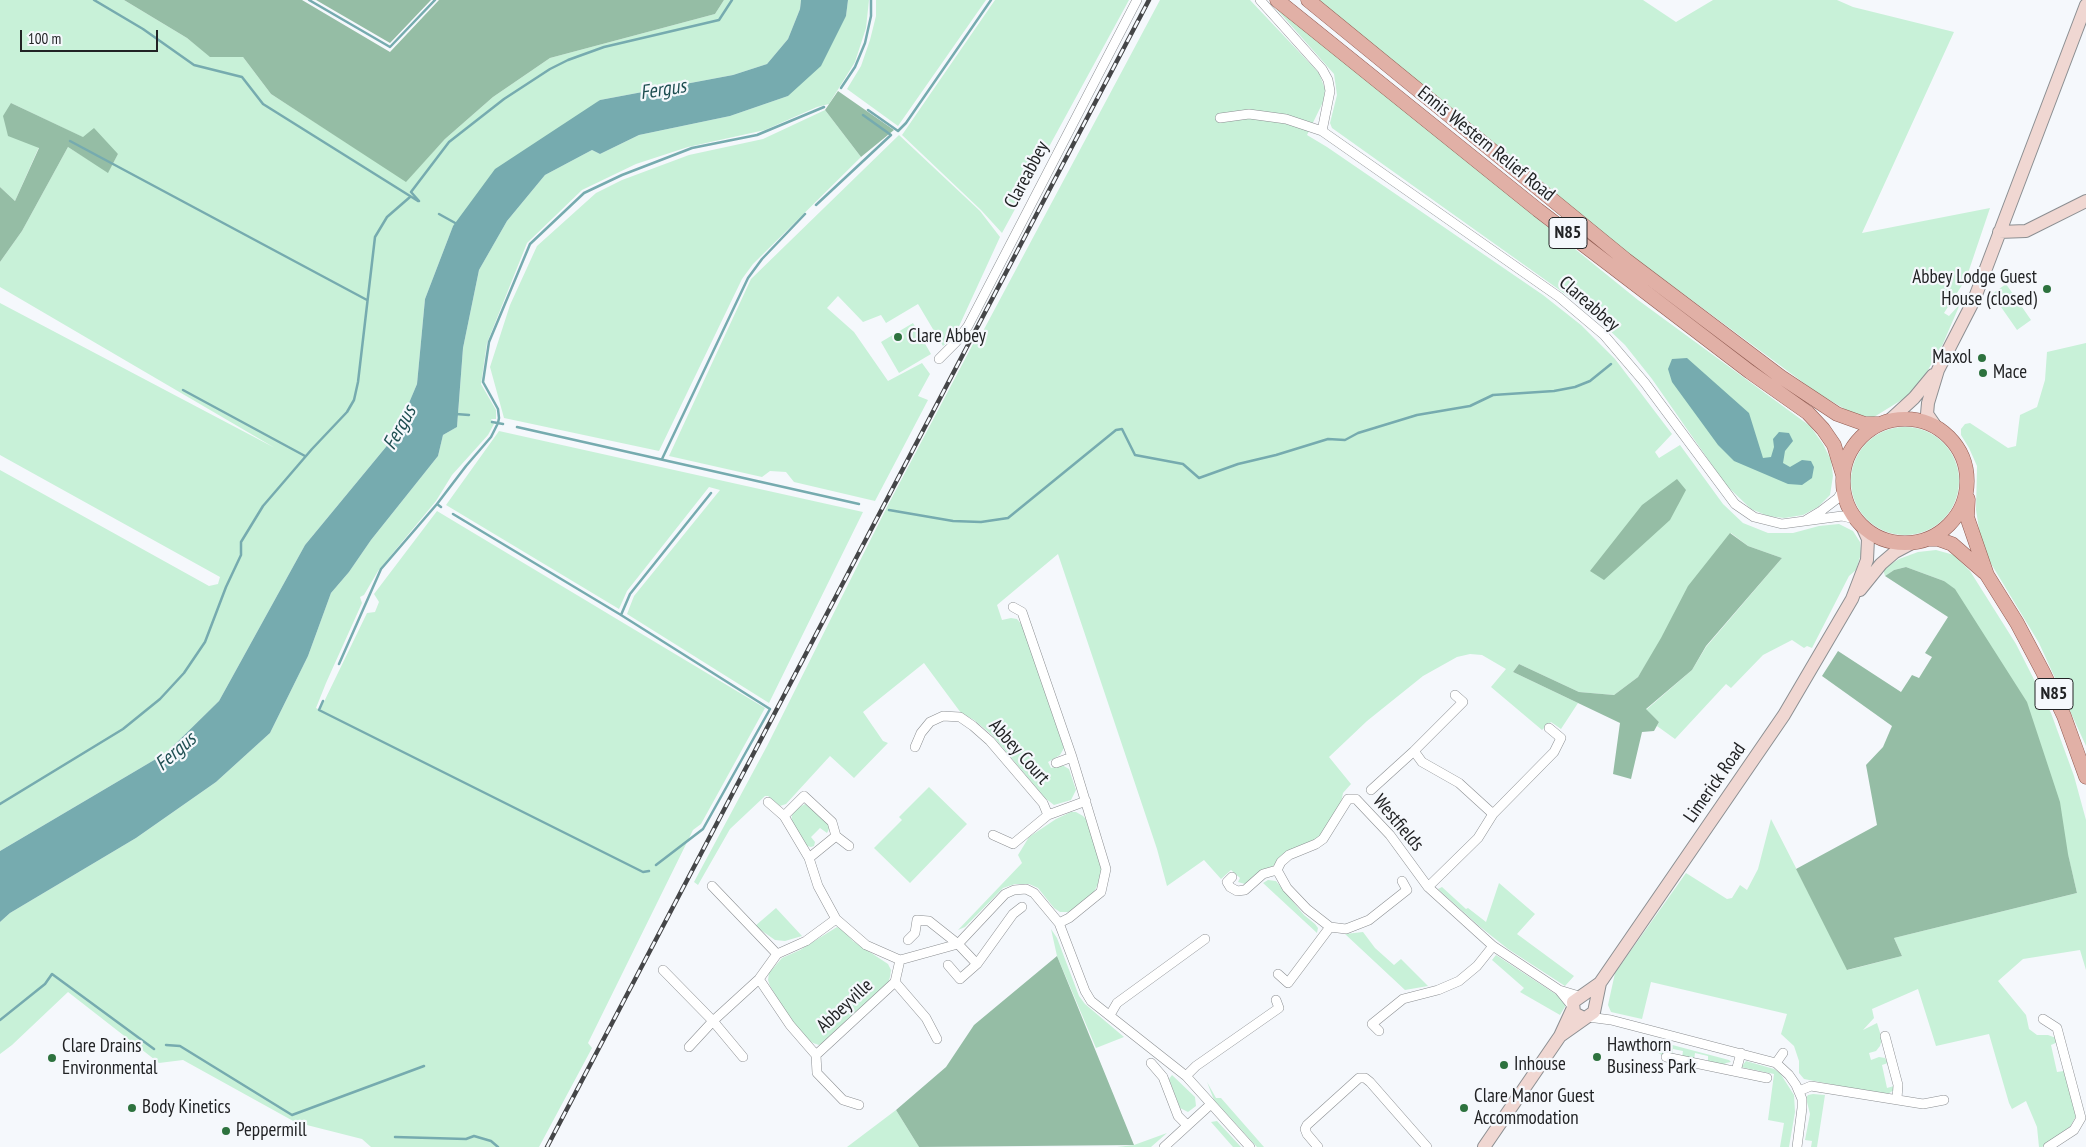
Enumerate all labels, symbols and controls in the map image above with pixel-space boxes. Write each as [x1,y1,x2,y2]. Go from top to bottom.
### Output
scale bar [22,20,160,52]
text: 100 m [28,29,61,48]
water label: Fergus [638,75,688,105]
street label: Ennis Western Relief Road [1413,82,1559,206]
street label: Clareabbey [1000,138,1054,212]
road number: N85 [1549,218,1587,248]
place label: Abbey Lodge Guest House (closed) [1912,267,2037,311]
street label: Clareabbey [1554,272,1624,336]
marker: Abbey Lodge Guest House (closed) [2041,283,2053,295]
place label: Clare Abbey [908,326,986,348]
marker: Clare Abbey [892,331,904,343]
place label: Maxol [1932,347,1972,369]
marker: Maxol [1976,352,1988,364]
place label: Mace [1993,362,2027,384]
marker: Mace [1977,367,1989,379]
water label: Fergus [378,402,422,454]
road number: N85 [2035,679,2073,710]
street label: Abbey Court [984,715,1054,789]
water label: Fergus [151,728,201,776]
street label: Limerick Road [1679,739,1751,827]
street label: Westfields [1368,790,1428,856]
street label: Abbeyville [812,974,878,1038]
place label: Hawthorn Business Park [1607,1035,1696,1079]
place label: Clare Drains Environmental [62,1036,158,1080]
marker: Hawthorn Business Park [1591,1051,1603,1063]
marker: Clare Drains Environmental [46,1052,58,1064]
place label: Inhouse [1514,1054,1566,1076]
marker: Inhouse [1498,1059,1510,1071]
place label: Clare Manor Guest Accommodation [1474,1086,1594,1130]
place label: Body Kinetics [142,1097,231,1119]
marker: Body Kinetics [126,1102,138,1114]
marker: Clare Manor Guest Accommodation [1458,1102,1470,1114]
place label: Peppermill [236,1120,307,1142]
marker: Peppermill [220,1125,232,1137]

